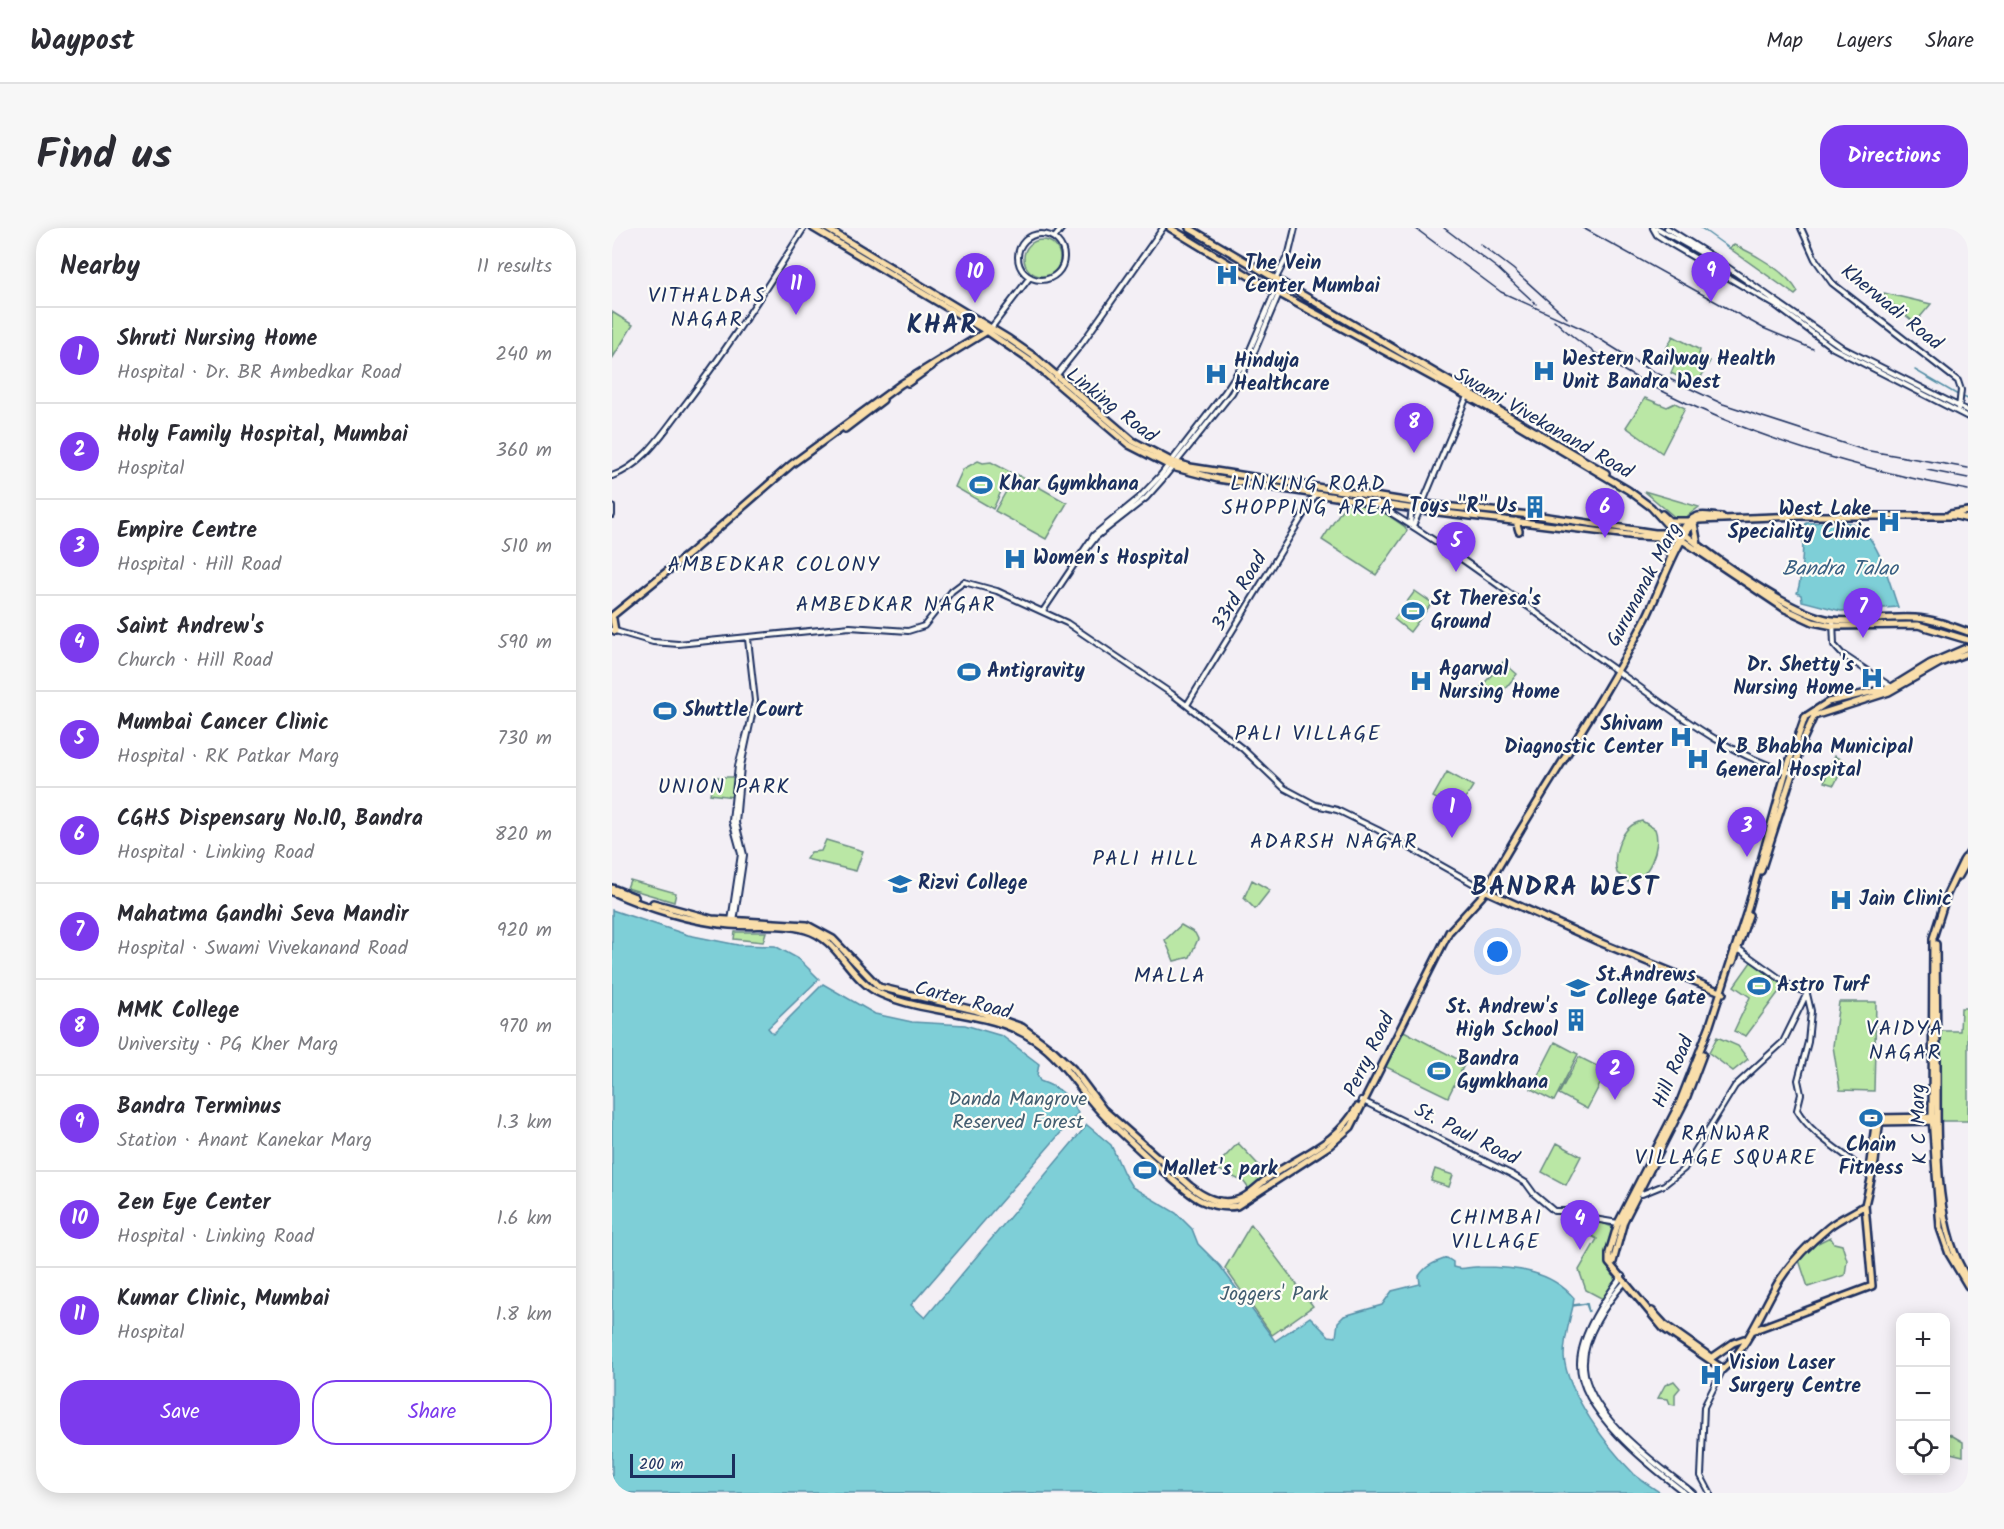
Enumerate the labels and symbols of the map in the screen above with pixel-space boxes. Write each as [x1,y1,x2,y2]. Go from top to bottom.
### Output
place label: The Vein Center Mumbai [1245,248,1381,303]
pin: 9 [1692,253,1730,302]
pin: 10 [956,254,994,303]
street label: Kherwadi Road [1833,257,1950,360]
hospital icon: The Vein Center Mumbai [1214,262,1240,288]
pin: 11 [776,266,816,315]
district label: VITHALDAS NAGAR [648,280,766,337]
district label: KHAR [907,305,977,347]
place label: Western Railway Health Unit Bandra West [1562,344,1775,399]
place label: Hinduja Healthcare [1234,346,1330,401]
hospital icon: Western Railway Health Unit Bandra West [1531,358,1557,384]
street label: Linking Road [1058,360,1165,453]
street label: Swami Vivekanand Road [1447,360,1640,489]
hospital icon: Hinduja Healthcare [1203,361,1229,387]
pin: 8 [1394,404,1434,453]
district label: LINKING ROAD SHOPPING AREA [1222,468,1394,525]
place label: Khar Gymkhana [999,469,1139,501]
sports icon: Khar Gymkhana [968,472,994,498]
pin: 6 [1586,488,1624,538]
place label: Toys "R" Us [1409,491,1518,523]
building icon: Toys "R" Us [1522,494,1548,520]
place label: West Lake Speciality Clinic [1728,494,1871,549]
hospital icon: West Lake Speciality Clinic [1876,509,1902,535]
street label: Gurunanak Marg [1599,517,1691,653]
pin: 5 [1436,522,1476,572]
place label: Women's Hospital [1033,543,1189,575]
street label: 33rd Road [1204,545,1277,638]
hospital icon: Women's Hospital [1002,546,1028,572]
district label: AMBEDKAR COLONY [668,549,881,582]
water label: Bandra Talao [1782,553,1899,586]
place label: St Theresa's Ground [1431,584,1542,639]
pin: 7 [1844,588,1882,638]
district label: AMBEDKAR NAGAR [796,589,996,622]
sports icon: St Theresa's Ground [1400,598,1426,624]
place label: Dr. Shetty's Nursing Home [1733,650,1855,705]
place label: Agarwal Nursing Home [1439,654,1560,709]
place label: Antigravity [987,656,1086,688]
sports icon: Antigravity [956,659,982,685]
hospital icon: Dr. Shetty's Nursing Home [1859,665,1885,691]
hospital icon: Agarwal Nursing Home [1408,668,1434,694]
place label: Shuttle Court [683,695,804,727]
sports icon: Shuttle Court [652,698,678,724]
place label: Shivam Diagnostic Center [1504,709,1664,764]
district label: PALI VILLAGE [1234,718,1382,751]
hospital icon: Shivam Diagnostic Center [1668,724,1694,750]
place label: K B Bhabha Municipal General Hospital [1716,732,1913,787]
hospital icon: K B Bhabha Municipal General Hospital [1685,746,1711,772]
district label: UNION PARK [658,771,790,804]
pin: 1 [1432,788,1472,838]
pin: 3 [1728,808,1766,857]
district label: ADARSH NAGAR [1250,826,1418,859]
district label: PALI HILL [1092,843,1200,876]
district label: BANDRA WEST [1471,867,1660,909]
place label: Rizvi College [918,868,1028,900]
school or university icon: Rizvi College [887,871,913,897]
place label: Jain Clinic [1859,884,1952,916]
hospital icon: Jain Clinic [1828,887,1854,913]
your location [1483,937,1512,966]
district label: MALLA [1134,960,1206,993]
place label: St.Andrews College Gate [1596,960,1706,1015]
place label: Astro Turf [1777,970,1871,1002]
street label: Carter Road [911,973,1016,1030]
sports icon: Astro Turf [1746,973,1772,999]
school or university icon: St.Andrews College Gate [1565,975,1591,1001]
place label: St. Andrew's High School [1446,992,1559,1047]
street label: Perry Road [1336,1006,1405,1103]
building icon: St. Andrew's High School [1563,1007,1589,1033]
district label: VAIDYA NAGAR [1866,1013,1944,1070]
street label: Hill Road [1644,1030,1704,1113]
place label: Bandra Gymkhana [1457,1044,1548,1099]
pin: 2 [1596,1050,1634,1100]
sports icon: Bandra Gymkhana [1426,1058,1452,1084]
street label: K C Marg [1903,1083,1937,1165]
park label: Danda Mangrove Reserved Forest [949,1084,1087,1139]
street label: St. Paul Road [1408,1095,1525,1176]
sports icon: Chain Fitness [1858,1105,1884,1131]
district label: RANWAR VILLAGE SQUARE [1635,1118,1817,1175]
place label: Chain Fitness [1839,1130,1904,1185]
place label: Mallet's park [1163,1154,1278,1186]
sports icon: Mallet's park [1132,1157,1158,1183]
pin: 4 [1560,1200,1600,1250]
district label: CHIMBAI VILLAGE [1450,1202,1542,1259]
park label: Joggers' Park [1220,1279,1329,1311]
place label: Vision Laser Surgery Centre [1729,1348,1861,1403]
hospital icon: Vision Laser Surgery Centre [1698,1362,1724,1388]
scale bar [630,1451,735,1478]

